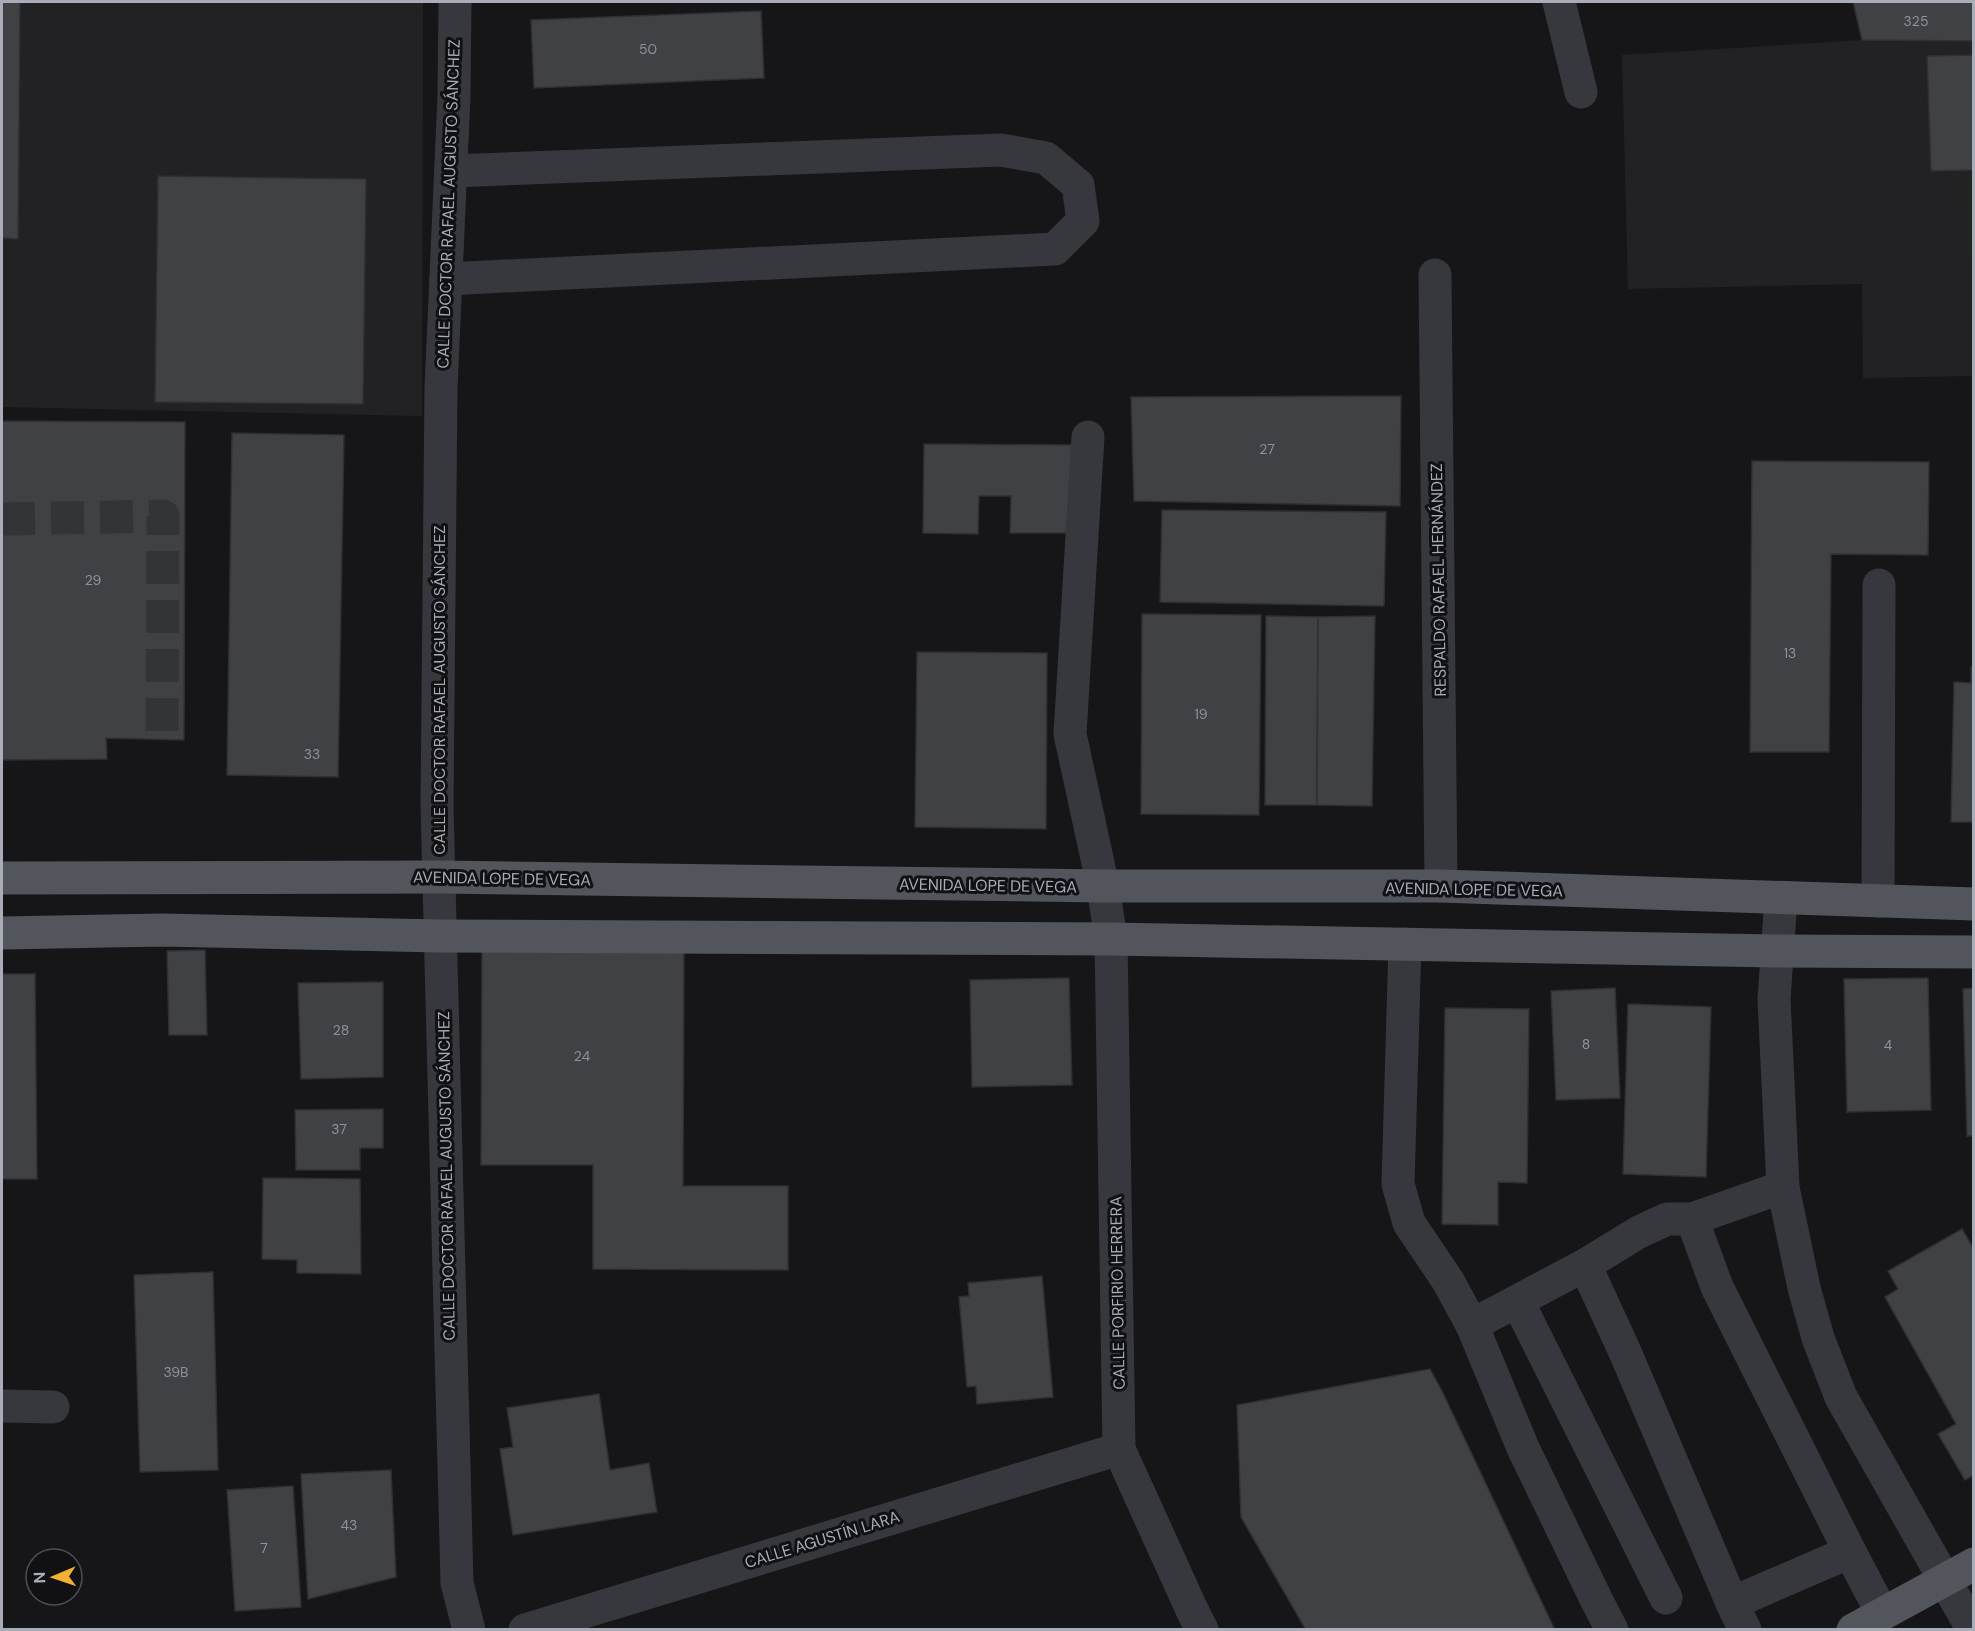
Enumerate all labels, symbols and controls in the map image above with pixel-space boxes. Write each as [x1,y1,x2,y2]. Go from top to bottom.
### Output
house number: 325 [1904,12,1928,30]
street label: CALLE DOCTOR RAFAEL AUGUSTO SÁNCHEZ [432,39,465,369]
house number: 50 [639,40,657,58]
house number: 27 [1259,440,1275,458]
street label: RESPALDO RAFAEL HERNÁNDEZ [1426,463,1451,697]
street label: CALLE DOCTOR RAFAEL AUGUSTO SÁNCHEZ [429,525,450,855]
house number: 29 [85,571,102,589]
house number: 13 [1784,644,1796,662]
house number: 19 [1194,705,1208,723]
house number: 33 [304,745,320,763]
street label: AVENIDA LOPE DE VEGA [413,866,591,891]
street label: AVENIDA LOPE DE VEGA [899,873,1077,898]
street label: AVENIDA LOPE DE VEGA [1385,877,1563,902]
street label: CALLE DOCTOR RAFAEL AUGUSTO SÁNCHEZ [433,1011,460,1341]
house number: 28 [333,1021,349,1039]
house number: 8 [1582,1035,1590,1053]
house number: 4 [1884,1036,1893,1054]
house number: 24 [574,1047,591,1065]
house number: 37 [331,1120,347,1138]
street label: CALLE PORFIRIO HERRERA [1105,1196,1130,1390]
house number: 39B [163,1363,189,1381]
street label: CALLE AGUSTÍN LARA [742,1506,902,1573]
house number: 43 [341,1516,357,1534]
house number: 7 [260,1539,268,1557]
north arrow [24,1547,84,1607]
text: N [29,1571,50,1584]

